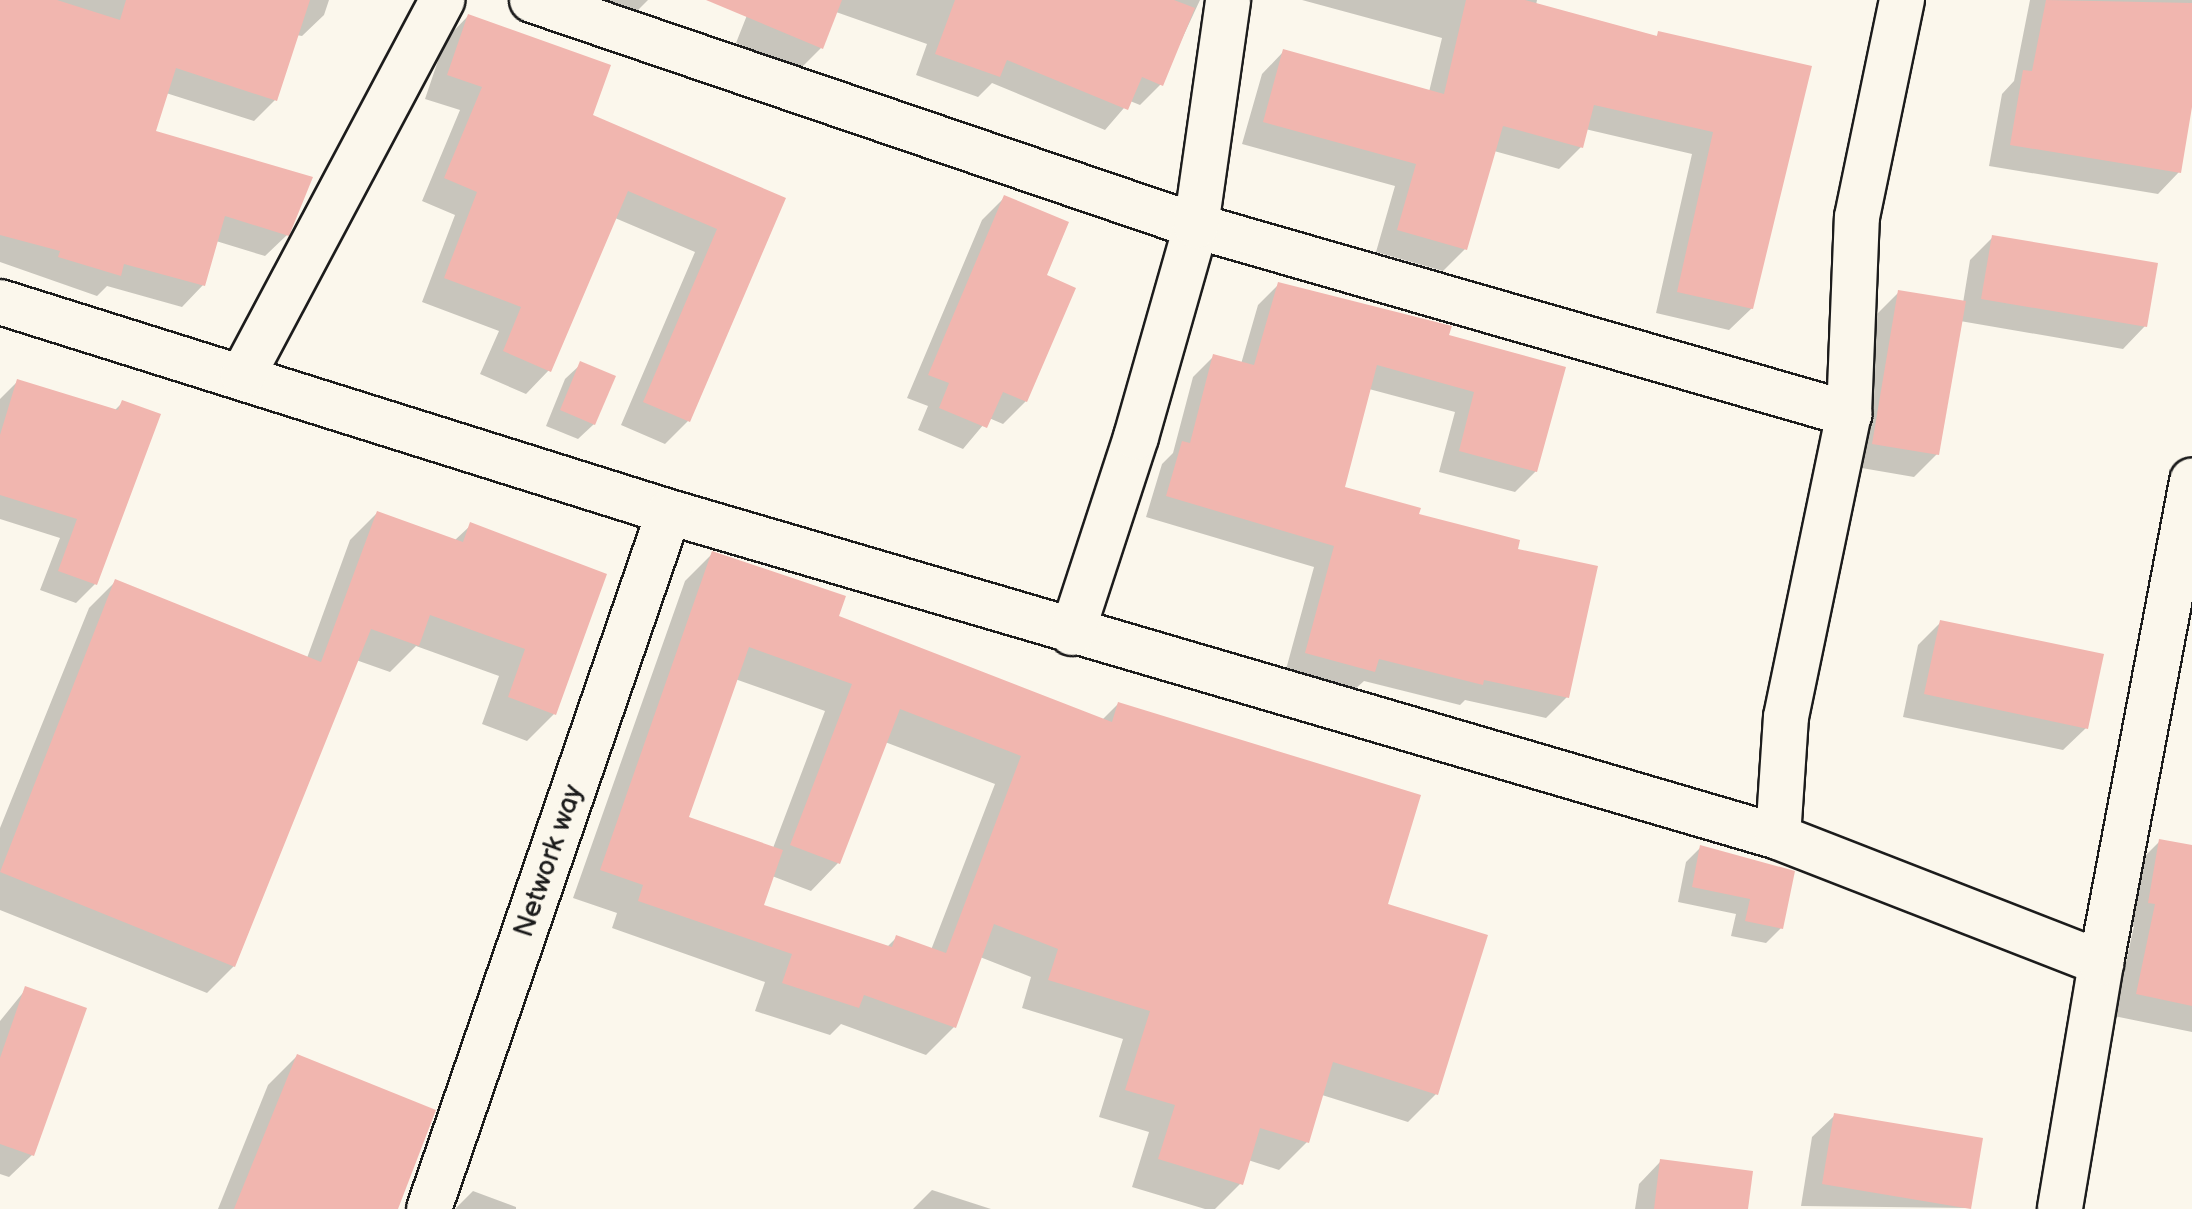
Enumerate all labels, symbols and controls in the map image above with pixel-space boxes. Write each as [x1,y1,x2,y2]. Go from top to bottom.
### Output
street label: Network way [507,780,591,942]

